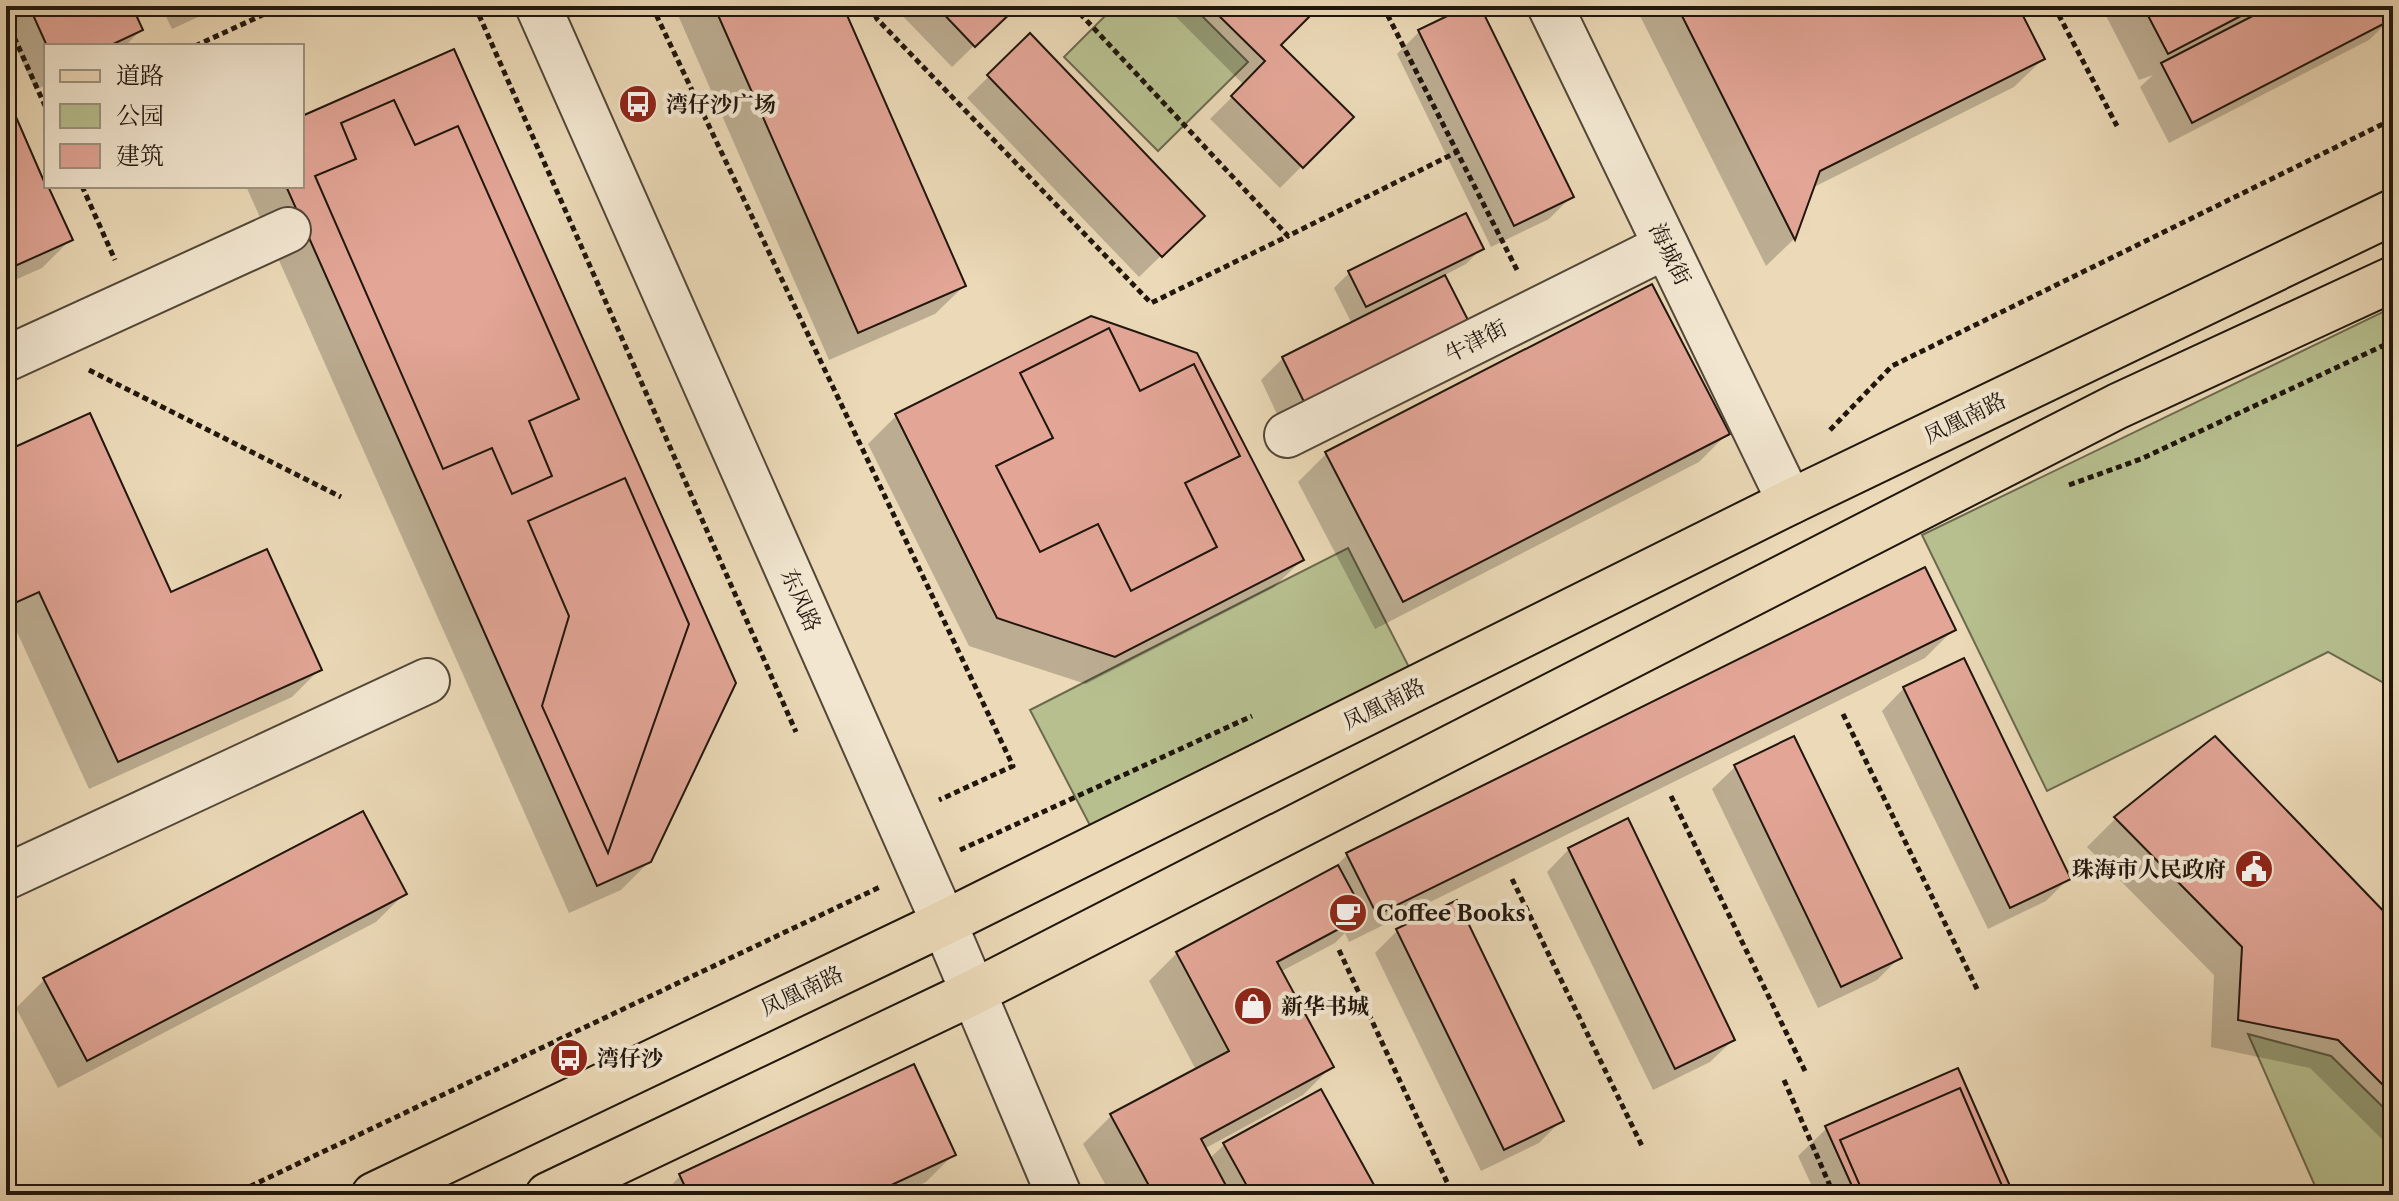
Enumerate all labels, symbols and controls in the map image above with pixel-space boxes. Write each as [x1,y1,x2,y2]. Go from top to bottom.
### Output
legend [44,44,304,188]
text: 道路 [116,61,164,90]
bus stop icon: 湾仔沙广场 [617,83,659,125]
place label: 湾仔沙广场 [666,91,776,118]
text: 公园 [116,101,164,130]
text: 建筑 [116,141,164,170]
street label: 海城街 [1643,218,1697,290]
street label: 牛津街 [1440,314,1512,368]
street label: 凤凰南路 [1920,387,2010,449]
street label: 东风路 [775,564,827,636]
street label: 凤凰南路 [1339,673,1429,735]
public building icon: 珠海市人民政府 [2233,848,2275,890]
place label: 珠海市人民政府 [2072,856,2226,883]
cafe icon: Coffee Books [1327,892,1369,934]
place label: Coffee Books [1376,900,1526,927]
street label: 凤凰南路 [756,960,848,1022]
shop icon: 新华书城 [1232,985,1274,1027]
place label: 新华书城 [1281,993,1369,1020]
bus stop icon: 湾仔沙 [548,1037,590,1079]
place label: 湾仔沙 [597,1045,663,1072]

